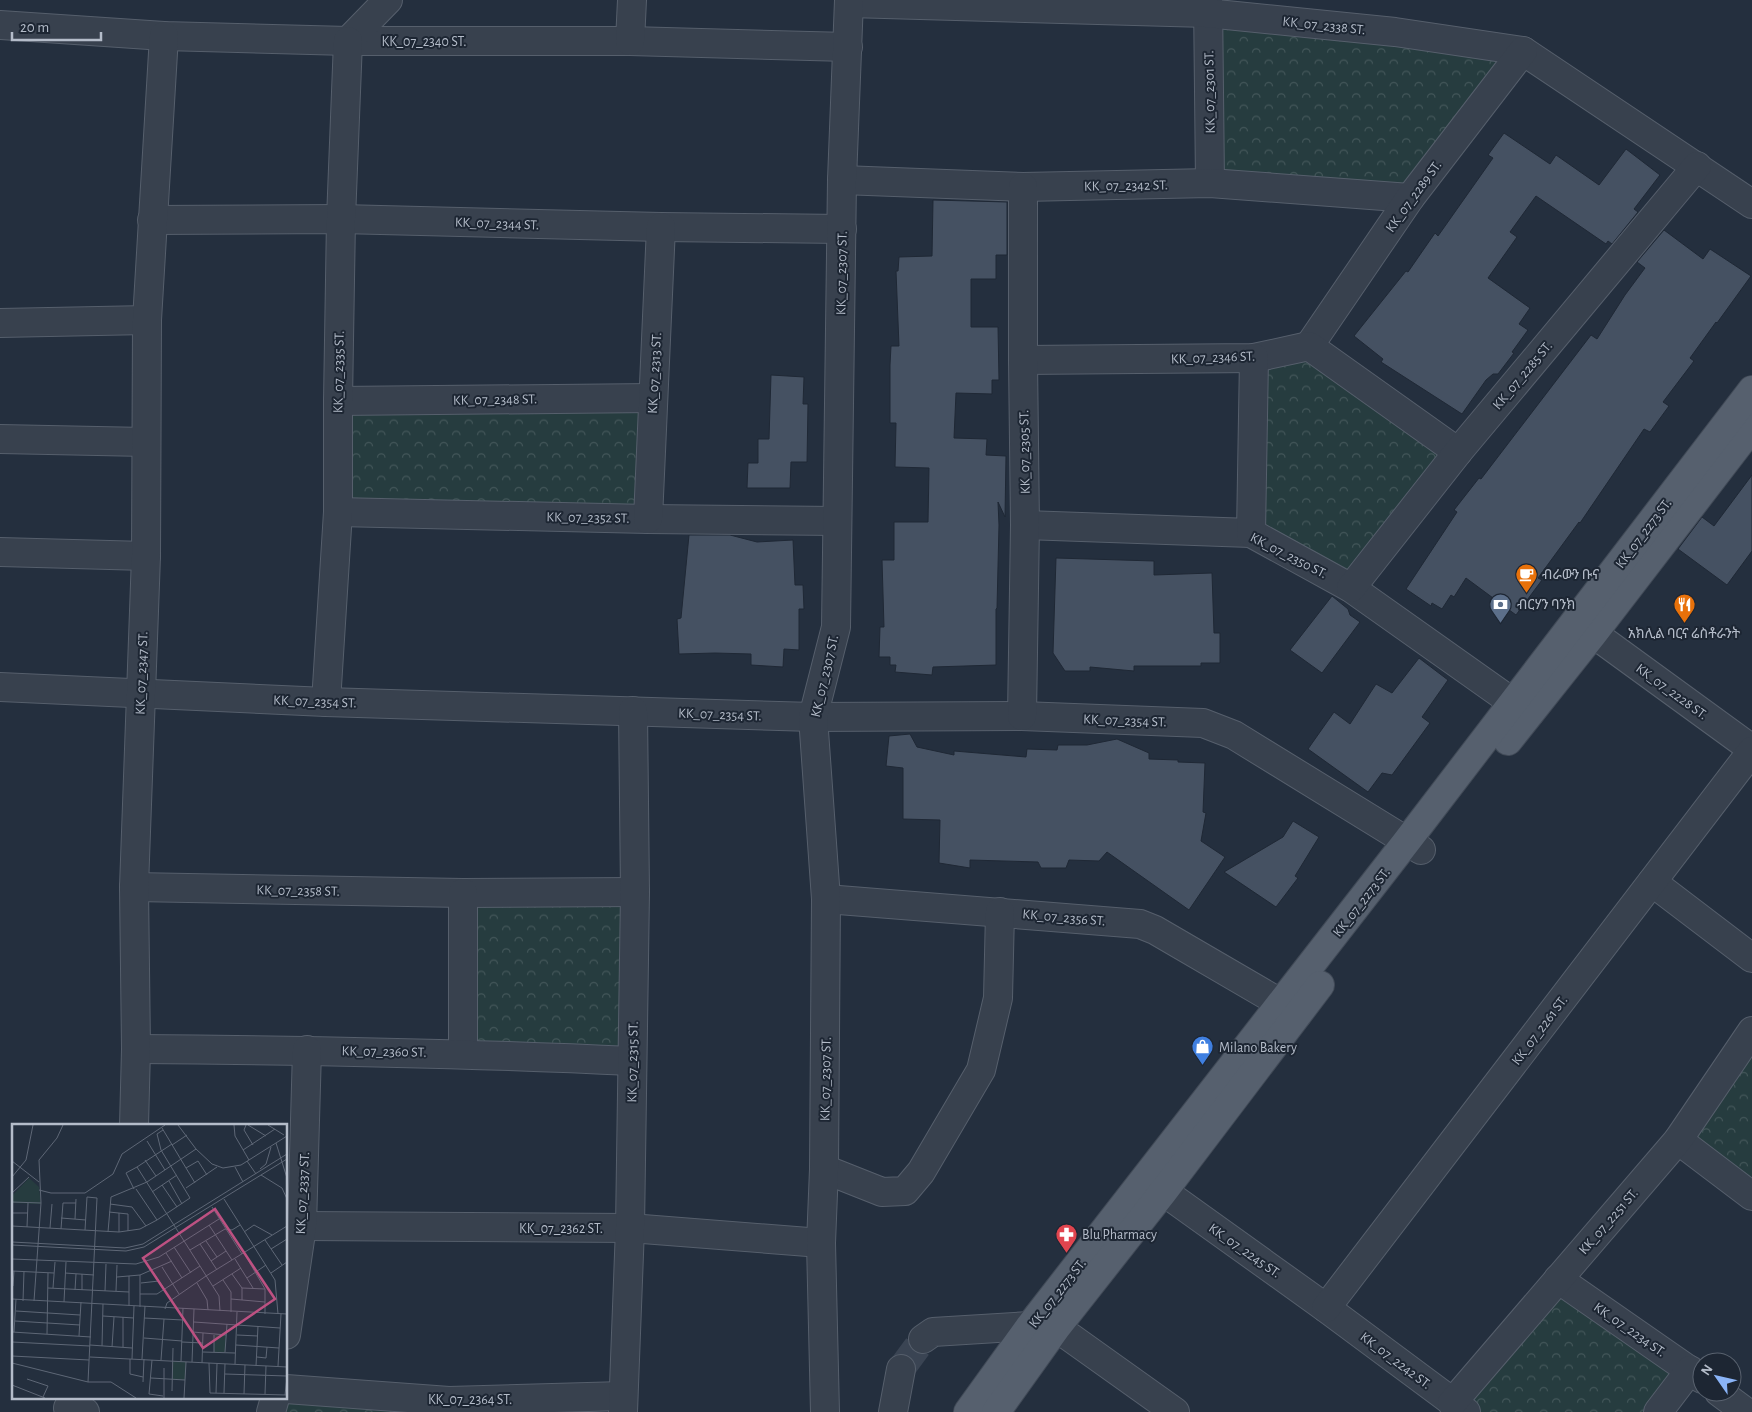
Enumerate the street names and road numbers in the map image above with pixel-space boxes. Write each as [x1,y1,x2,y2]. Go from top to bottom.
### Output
street label: KK_07_2338 ST. [1282,15,1366,37]
street label: KK_07_2340 ST. [381,35,467,49]
street label: KK_07_2301 ST. [1202,50,1218,134]
street label: KK_07_2289 ST. [1383,158,1444,235]
street label: KK_07_2342 ST. [1084,178,1168,194]
street label: KK_07_2344 ST. [455,216,539,232]
street label: KK_07_2307 ST. [834,231,850,315]
street label: KK_07_2335 ST. [331,331,347,413]
street label: KK_07_2313 ST. [646,332,664,414]
street label: KK_07_2285 ST. [1490,339,1555,412]
street label: KK_07_2346 ST. [1171,350,1255,366]
street label: KK_07_2348 ST. [453,392,537,408]
street label: KK_07_2305 ST. [1017,410,1033,494]
street label: KK_07_2273 ST. [1613,496,1674,571]
street label: KK_07_2352 ST. [546,510,630,526]
street label: KK_07_2350 ST. [1248,531,1329,581]
street label: KK_07_2347 ST. [134,631,150,715]
street label: KK_07_2307 ST. [809,634,841,719]
street label: KK_07_2228 ST. [1633,661,1710,722]
street label: KK_07_2354 ST. [273,694,357,710]
street label: KK_07_2354 ST. [678,707,762,723]
street label: KK_07_2354 ST. [1083,713,1167,729]
street label: KK_07_2273 ST. [1331,866,1393,940]
street label: KK_07_2358 ST. [256,883,340,899]
street label: KK_07_2356 ST. [1022,907,1106,929]
street label: KK_07_2261 ST. [1509,993,1570,1068]
street label: KK_07_2315 ST. [625,1021,641,1103]
street label: KK_07_2307 ST. [818,1037,834,1121]
street label: KK_07_2360 ST. [341,1044,427,1060]
street label: KK_07_2337 ST. [294,1151,312,1235]
street label: KK_07_2251 ST. [1577,1186,1641,1257]
street label: KK_07_2245 ST. [1206,1221,1283,1281]
street label: KK_07_2362 ST. [519,1222,603,1236]
street label: KK_07_2273 ST. [1027,1257,1089,1331]
street label: KK_07_2234 ST. [1591,1300,1668,1360]
street label: KK_07_2242 ST. [1357,1330,1433,1392]
street label: KK_07_2364 ST. [428,1393,512,1407]

